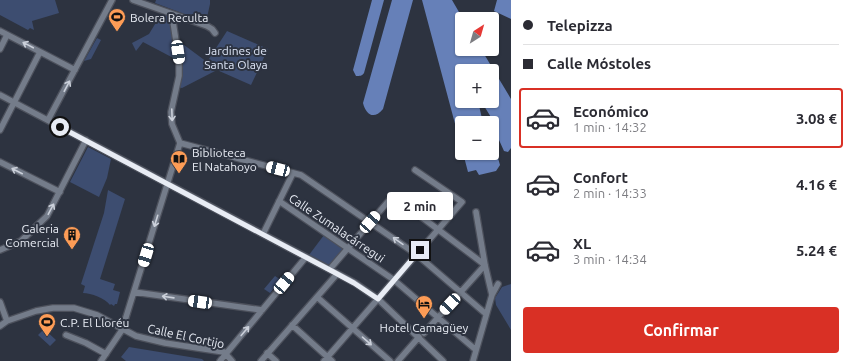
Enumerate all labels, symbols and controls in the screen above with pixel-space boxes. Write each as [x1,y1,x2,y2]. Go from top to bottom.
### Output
sports icon: Bolera Reculta [107,7,127,32]
place label: Bolera Reculta [130,11,208,24]
north arrow [455,12,499,56]
map controls [455,12,499,160]
text: Telepizza [547,17,613,34]
car [170,39,186,65]
one-way arrow [22,41,34,49]
park label: Jardines de Santa Olaya [204,44,268,71]
text: Calle Móstoles [547,55,651,72]
button: + [455,64,499,108]
one-way arrow [63,80,71,92]
icon: car [525,100,561,136]
text: Económico [573,103,649,120]
one-way arrow [168,109,176,122]
text: 3.08 € [796,110,837,127]
button: − [455,116,499,160]
route start [51,118,69,136]
text: 1 min · 14:32 [573,120,647,134]
place label: Biblioteca El Natahoyo [192,146,257,173]
library icon: Biblioteca El Natahoyo [169,149,189,174]
car [265,160,291,178]
icon: car [525,166,561,202]
one-way arrow [12,167,24,174]
text: Confort [573,169,628,186]
text: 4.16 € [796,176,837,193]
text: 2 min · 14:33 [573,186,647,200]
street label: Calle Zumalacárregui [287,191,387,265]
callout: 2 min [387,192,453,220]
text: 2 min [404,199,436,213]
one-way arrow [47,203,55,215]
car [358,209,382,235]
one-way arrow [152,215,159,228]
place label: Galeria Comercial [5,222,59,249]
building icon: Galeria Comercial [62,225,82,250]
icon: car [525,232,561,268]
text: XL [573,235,591,252]
one-way arrow [393,237,404,245]
route end [411,241,429,259]
car [137,242,155,268]
text: 5.24 € [796,242,837,259]
text: 3 min · 14:34 [573,252,647,266]
car [272,270,296,296]
car [437,291,463,317]
one-way arrow [162,293,175,301]
car [187,294,213,310]
hotel icon: Hotel Camagüey [414,294,434,319]
button: Confirmar [523,307,839,353]
sports icon: C.P. El Lloréu [37,312,57,337]
place label: C.P. El Lloréu [60,316,129,329]
place label: Hotel Camagüey [380,321,469,334]
street label: Calle El Cortijo [146,322,226,350]
one-way arrow [241,326,250,337]
one-way arrow [362,337,373,346]

